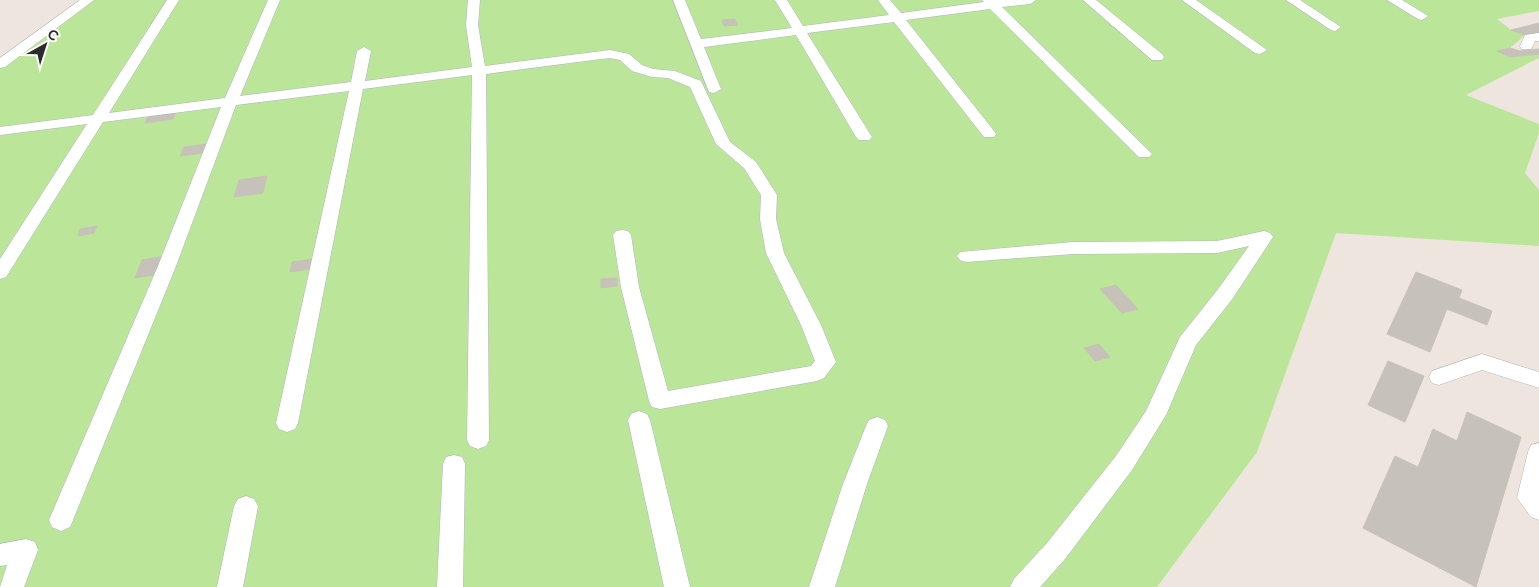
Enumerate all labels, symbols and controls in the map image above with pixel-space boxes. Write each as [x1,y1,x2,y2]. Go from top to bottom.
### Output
north arrow [20,20,70,70]
text: С [44,26,62,44]

